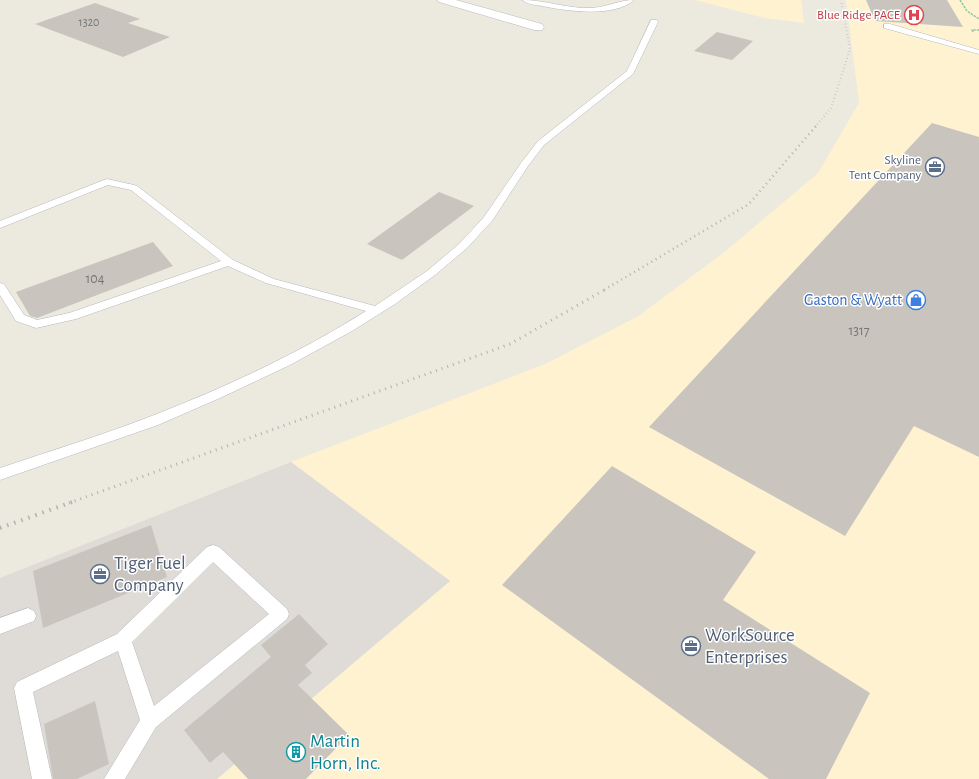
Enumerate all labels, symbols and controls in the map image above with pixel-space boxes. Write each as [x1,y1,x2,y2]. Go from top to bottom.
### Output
hospital icon: Blue Ridge PACE [903,4,925,26]
place label: Blue Ridge PACE [817,9,900,22]
house number: 1320 [79,16,99,28]
place label: Skyline Tent Company [849,154,921,182]
office icon: Skyline Tent Company [924,156,946,178]
house number: 104 [86,272,105,286]
shop icon: Gaston & Wyatt [905,289,927,311]
place label: Gaston & Wyatt [804,292,902,309]
house number: 1317 [848,324,870,338]
place label: Tiger Fuel Company [114,554,186,595]
office icon: Tiger Fuel Company [89,563,111,585]
place label: WorkSource Enterprises [705,626,795,667]
office icon: WorkSource Enterprises [680,635,702,657]
place label: Martin Horn, Inc. [310,732,381,773]
building icon: Martin Horn, Inc. [285,741,307,763]

